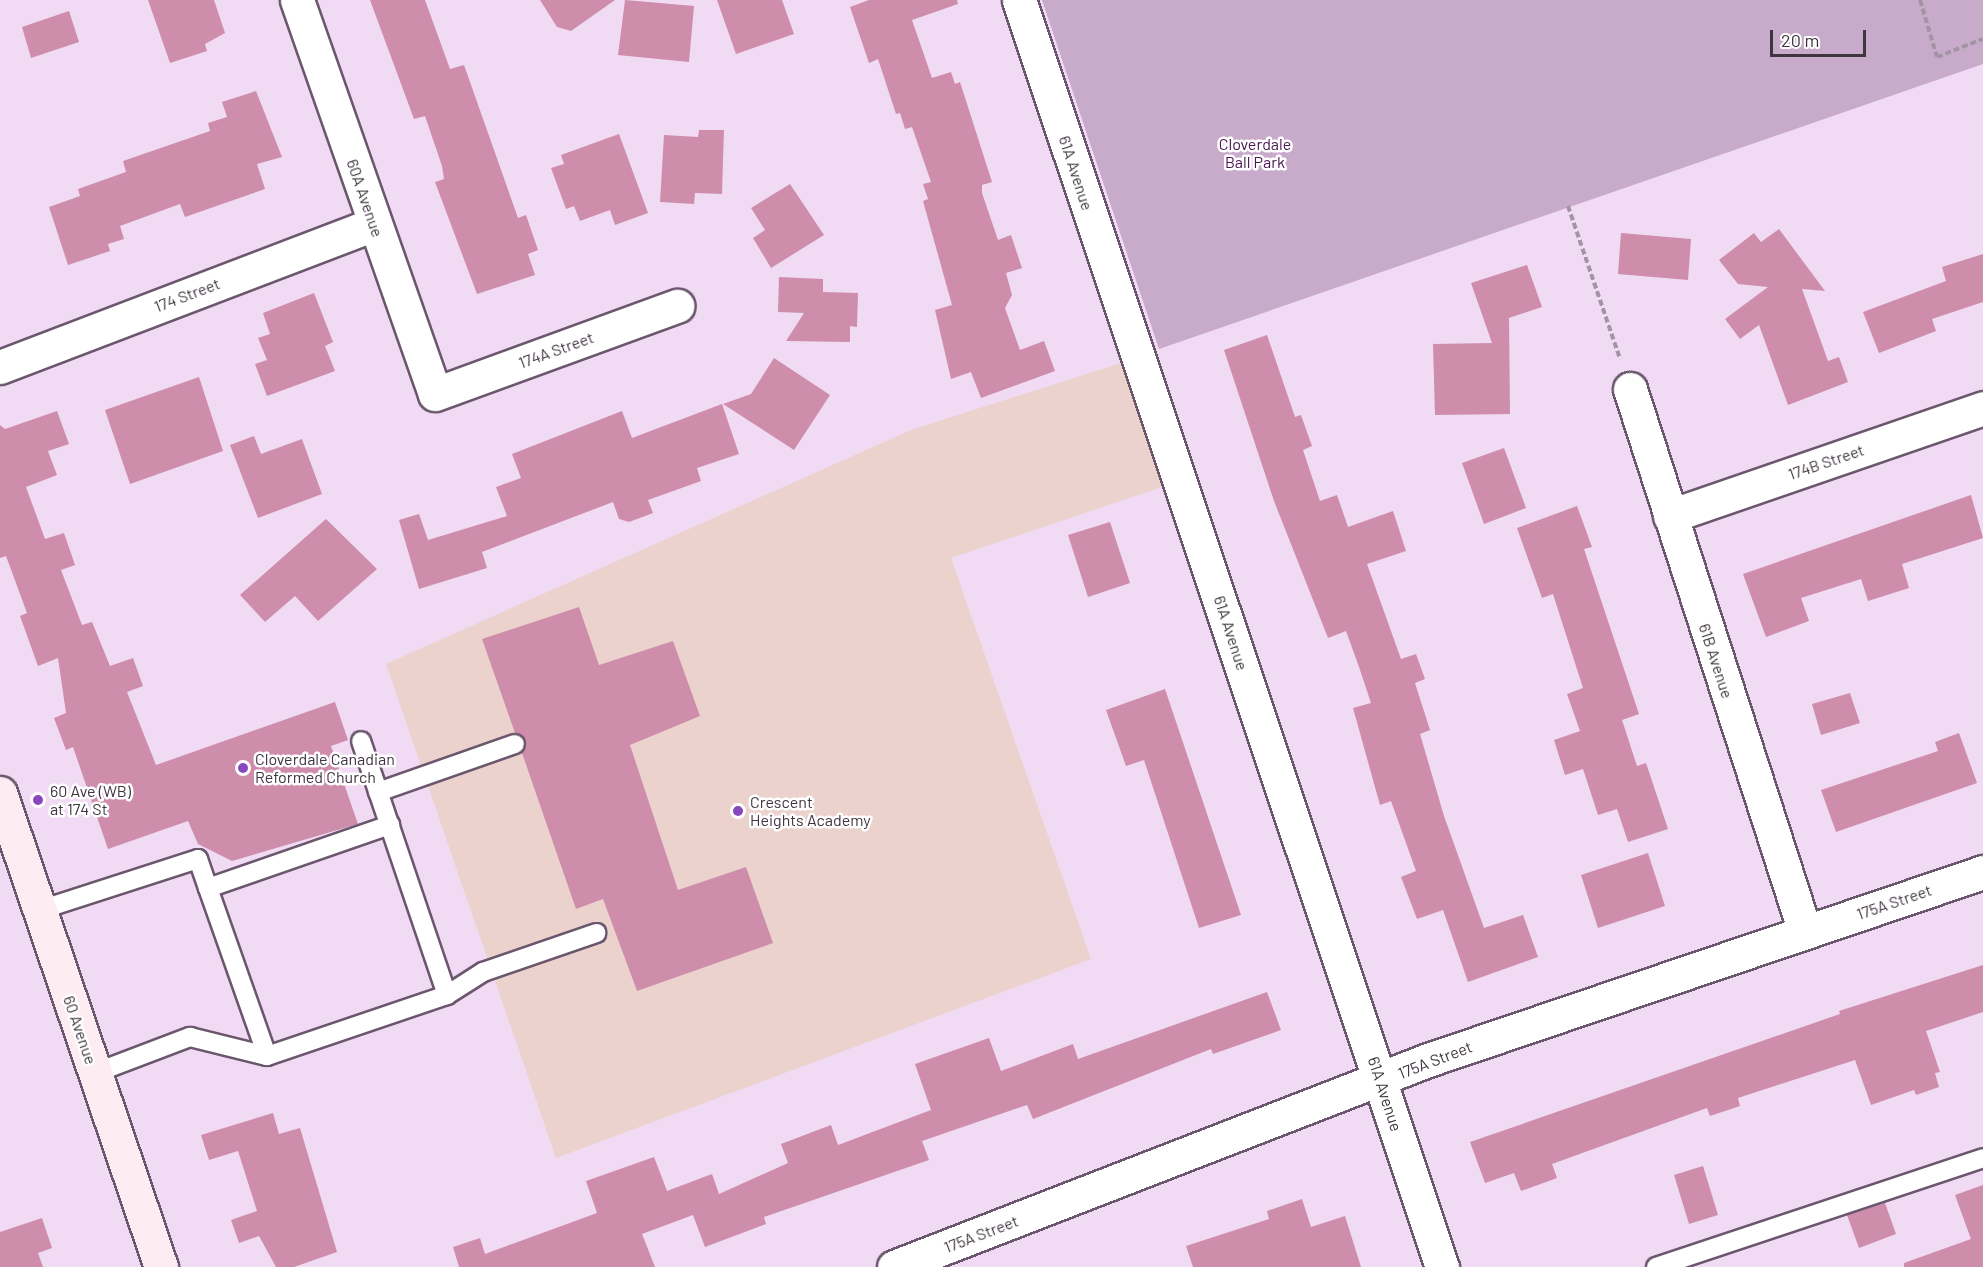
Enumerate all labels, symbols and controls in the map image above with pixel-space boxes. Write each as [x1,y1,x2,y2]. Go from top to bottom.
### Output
scale bar [1773,18,1869,56]
text: 20 m [1781,29,1819,51]
street label: 61A Avenue [1055,133,1097,213]
park label: Cloverdale Ball Park [1219,134,1291,172]
street label: 60A Avenue [343,157,387,239]
street label: 174 Street [151,274,223,316]
street label: 174A Street [516,328,596,372]
street label: 174B Street [1786,440,1866,484]
street label: 61A Avenue [1210,593,1252,673]
street label: 61B Avenue [1695,621,1737,701]
place label: Cloverdale Canadian Reformed Church [255,749,395,787]
marker: Cloverdale Canadian Reformed Church [236,761,250,775]
place label: 60 Ave (WB) at 174 St [50,781,131,819]
place label: Crescent Heights Academy [750,792,871,830]
marker: 60 Ave (WB) at 174 St [31,793,45,807]
marker: Crescent Heights Academy [731,804,745,818]
street label: 175A Street [1854,880,1934,924]
street label: 60 Avenue [59,993,101,1067]
street label: 175A Street [1395,1037,1475,1083]
street label: 61A Avenue [1364,1054,1406,1134]
street label: 175A Street [941,1211,1021,1257]

